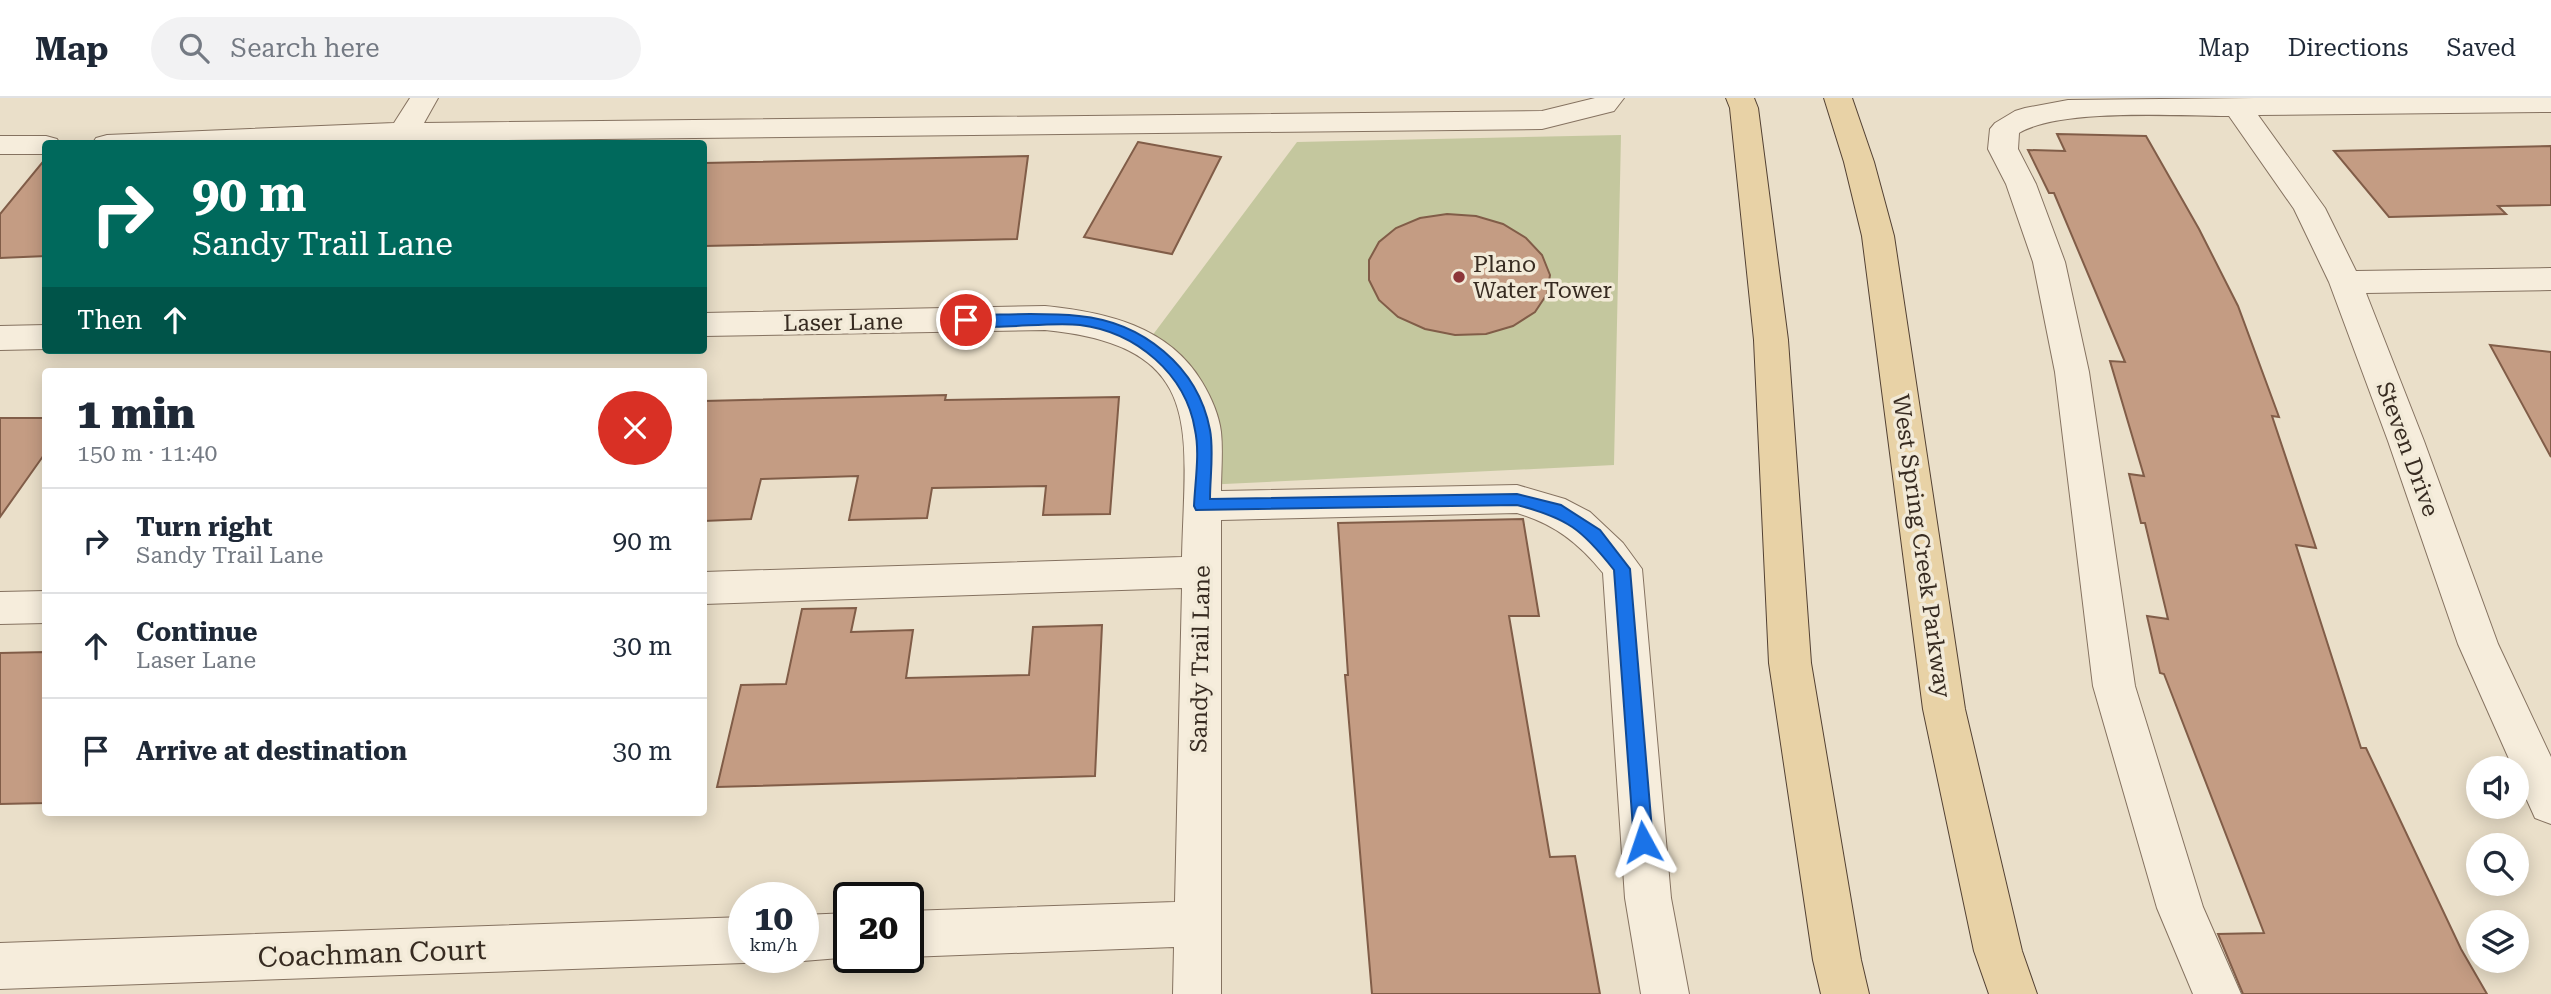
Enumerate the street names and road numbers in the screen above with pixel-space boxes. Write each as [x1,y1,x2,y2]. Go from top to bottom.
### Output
street label: Laser Lane [783,308,903,337]
street label: Steven Drive [2371,378,2444,520]
street label: West Spring Creek Parkway [1887,393,1956,700]
street label: Sandy Trail Lane [1185,565,1216,753]
street label: Coachman Court [257,933,487,974]

